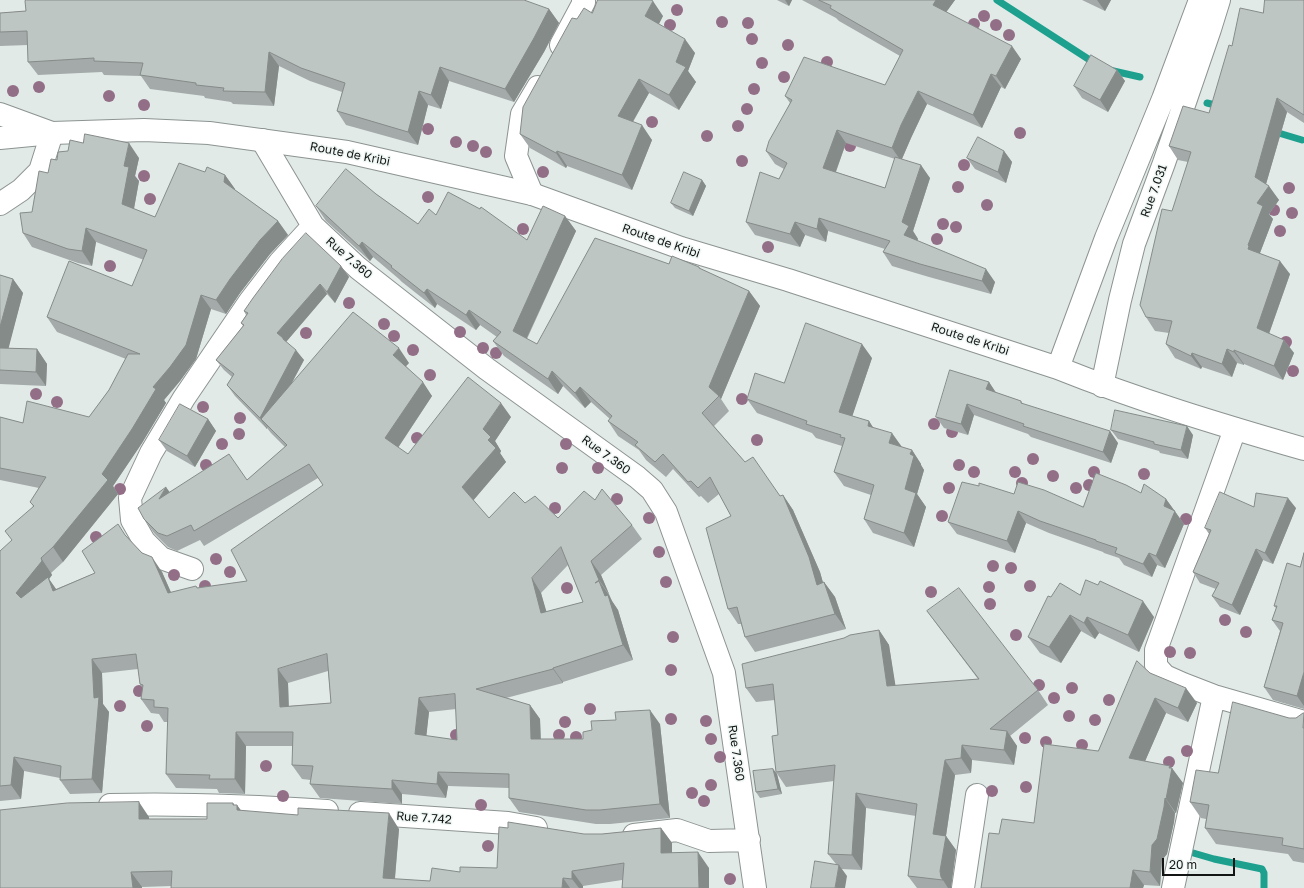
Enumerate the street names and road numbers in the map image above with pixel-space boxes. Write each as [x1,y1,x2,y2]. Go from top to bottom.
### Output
street label: Route de Kribi [309,139,391,169]
street label: Rue 7.031 [1138,163,1170,219]
street label: Route de Kribi [620,221,702,261]
street label: Rue 7.360 [323,234,375,282]
street label: Route de Kribi [929,320,1011,358]
street label: Rue 7.360 [579,432,633,478]
street label: Rue 7.360 [725,724,747,782]
street label: Rue 7.742 [396,809,452,827]

